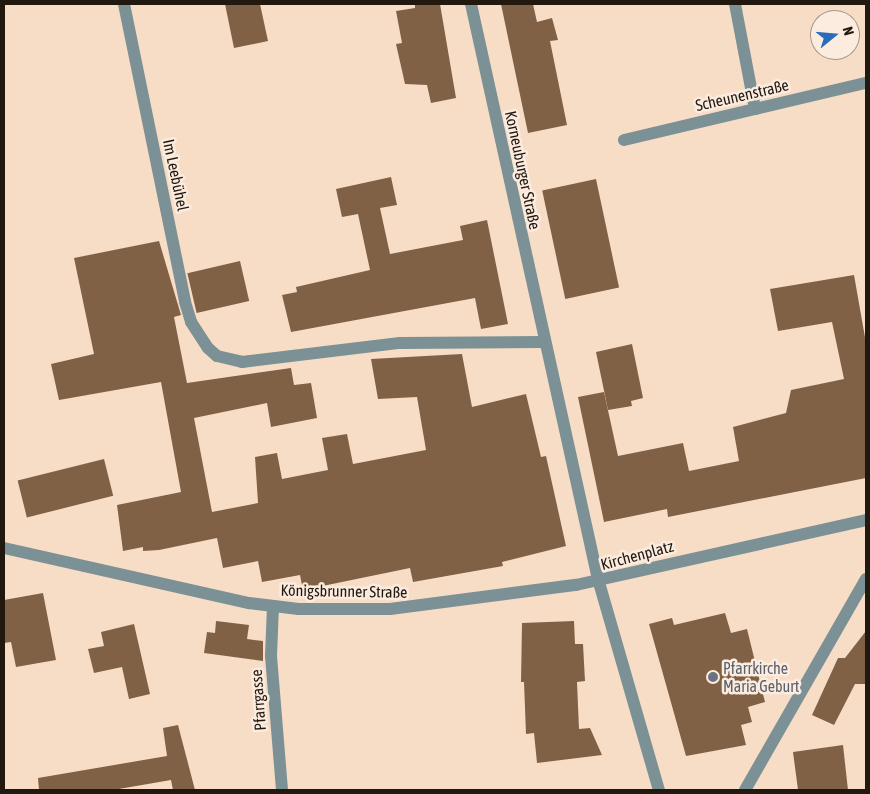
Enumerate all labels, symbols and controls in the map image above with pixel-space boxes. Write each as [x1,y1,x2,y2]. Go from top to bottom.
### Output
north arrow [810,10,860,60]
text: N [840,25,857,37]
street label: Scheunenstraße [694,75,790,115]
street label: Korneuburger Straße [501,109,545,231]
street label: Im Leebühel [159,137,193,213]
street label: Kirchenplatz [598,536,676,574]
street label: Königsbrunner Straße [280,580,408,602]
place label: Pfarrkirche Maria Geburt [723,658,799,696]
street label: Pfarrgasse [246,669,270,731]
marker: Pfarrkirche Maria Geburt [707,671,719,683]

